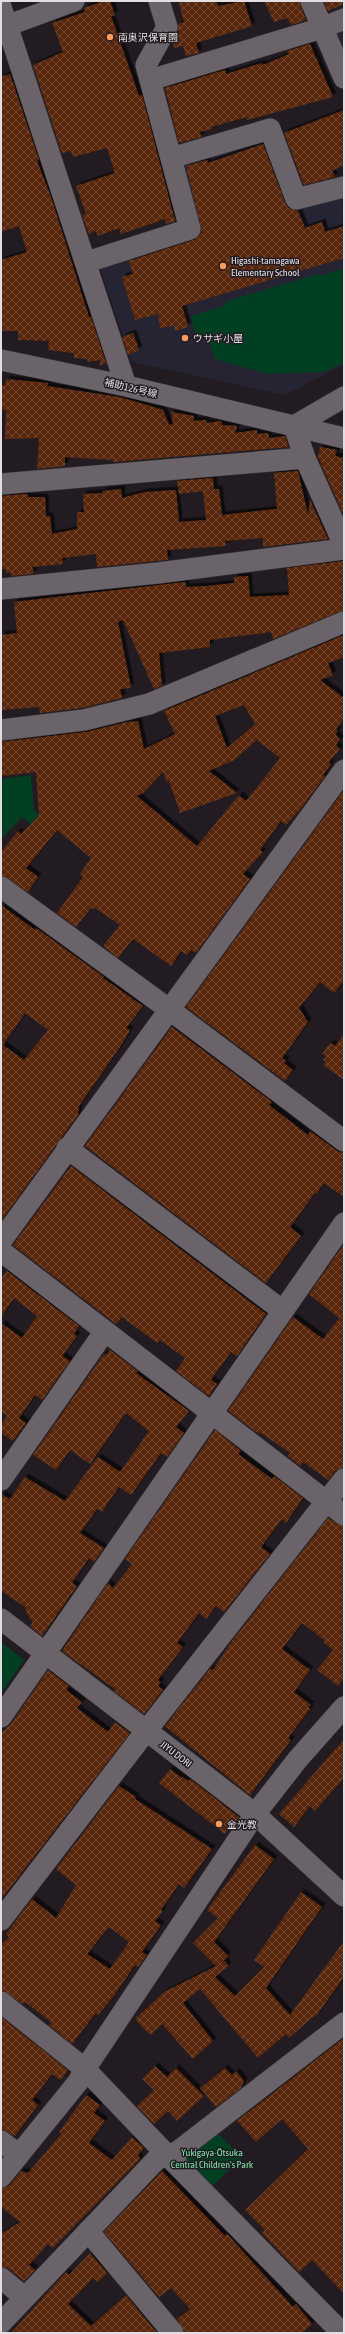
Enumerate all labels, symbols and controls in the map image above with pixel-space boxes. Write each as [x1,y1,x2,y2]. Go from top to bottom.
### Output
marker: 南奥沢保育園 [105,32,115,42]
place label: 南奥沢保育園 [118,32,178,43]
place label: Higashi-tamagawa Elementary School [231,255,300,278]
marker: Higashi-tamagawa Elementary School [218,261,228,271]
marker: ウサギ小屋 [180,333,190,343]
place label: ウサギ小屋 [193,333,243,344]
street label: 補助126号線 [103,377,159,399]
street label: JIYU DORI [158,1739,194,1769]
marker: 金光教 [214,1819,224,1829]
place label: 金光教 [227,1819,257,1830]
park label: Yukigaya-Ōtsuka Central Children's Park [171,2147,254,2170]

